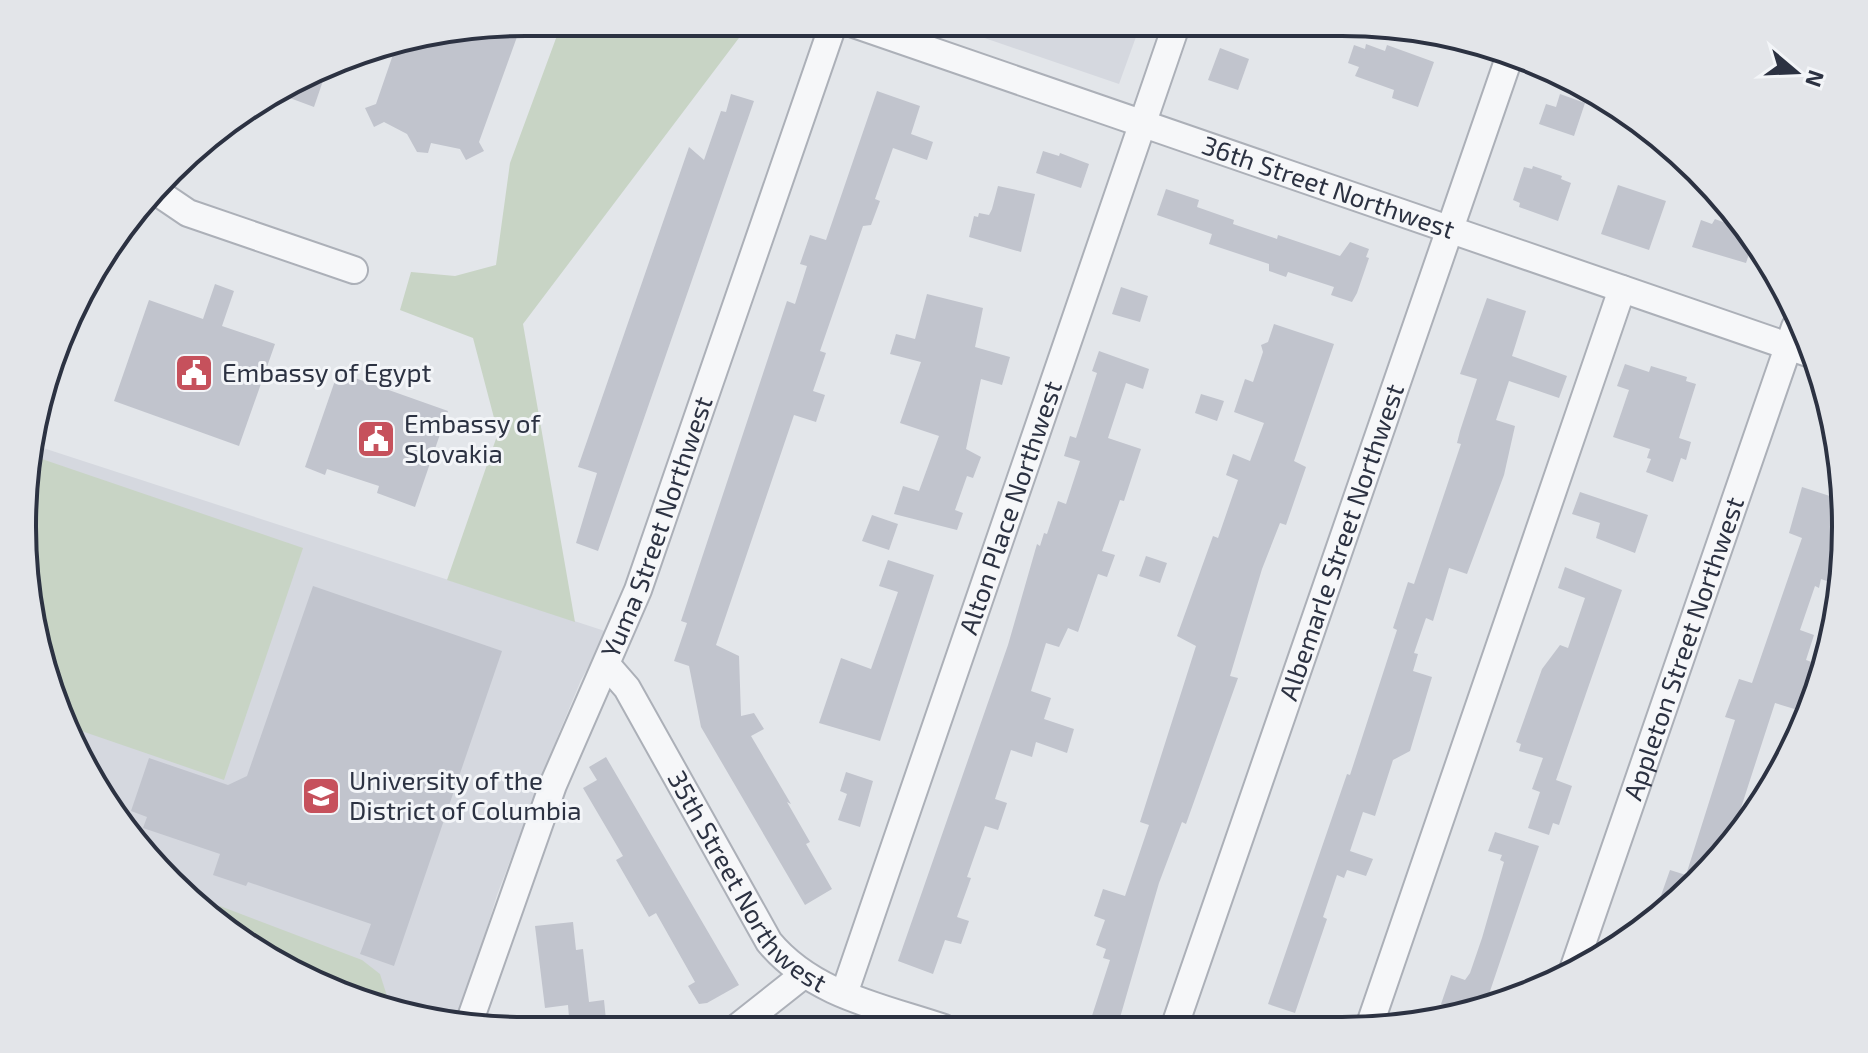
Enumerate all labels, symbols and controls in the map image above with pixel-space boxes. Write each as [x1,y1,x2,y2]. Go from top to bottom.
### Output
north arrow [1756,32,1836,112]
text: N [1801,67,1831,91]
street label: 36th Street Northwest [1198,128,1459,244]
public building icon: Embassy of Egypt [173,352,215,394]
place label: Embassy of Egypt [222,356,432,387]
street label: Alton Place Northwest [952,376,1067,638]
street label: Albemarle Street Northwest [1271,379,1409,704]
street label: Yuma Street Northwest [593,392,718,662]
place label: Embassy of Slovakia [404,407,541,468]
public building icon: Embassy of Slovakia [355,418,397,460]
street label: Appleton Street Northwest [1616,492,1749,804]
place label: University of the District of Columbia [349,764,582,825]
street label: 35th Street Northwest [662,765,832,998]
school or university icon: University of the District of Columbia [300,775,342,817]

